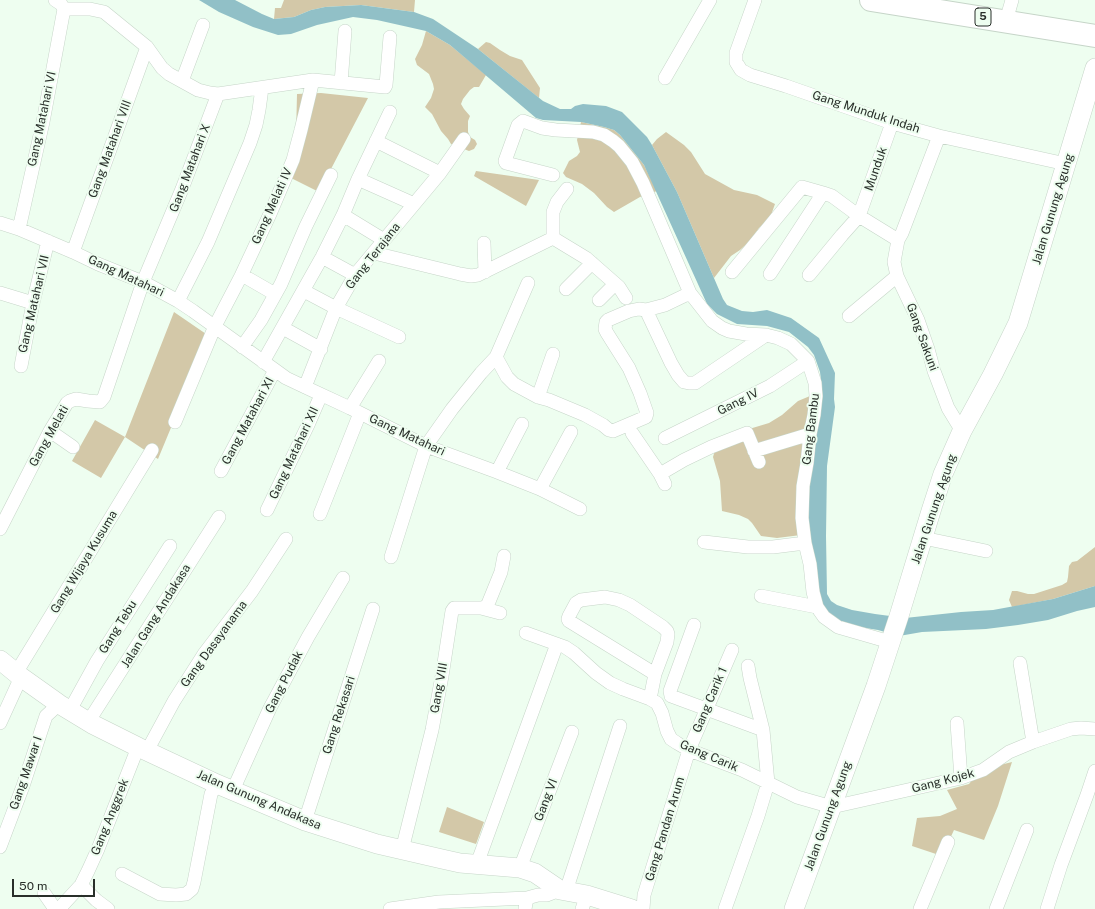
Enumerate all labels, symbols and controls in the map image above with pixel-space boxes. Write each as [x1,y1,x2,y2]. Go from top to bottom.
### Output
road number: 5 [975,8,991,26]
street label: Gang Matahari VI [25,70,59,168]
street label: Gang Munduk Indah [810,88,922,136]
street label: Gang Matahari VIII [86,98,134,200]
street label: Gang Matahari X [167,122,213,214]
street label: Munduk [862,145,890,193]
street label: Jalan Gunung Agung [1029,152,1077,266]
street label: Gang Melati IV [249,166,295,246]
street label: Gang Terajana [343,220,403,292]
street label: Gang Matahari [86,252,166,300]
street label: Gang Matahari VII [16,254,52,354]
street label: Gang Sakuni [903,301,941,373]
street label: Gang Matahari XI [219,375,277,467]
street label: Gang IV [715,386,761,418]
street label: Gang Bambu [799,392,823,466]
street label: Gang Melati [26,403,72,469]
street label: Gang Matahari XII [266,405,322,501]
street label: Gang Matahari [367,411,447,459]
street label: Jalan Gunung Agung [908,452,960,566]
street label: Gang Wijaya Kusuma [48,508,120,616]
street label: Jalan Gang Andakasa [118,562,194,670]
street label: Gang Tebu [96,598,140,656]
street label: Gang Dasayanama [178,598,250,690]
street label: Gang Pudak [262,649,306,715]
street label: Gang VIII [427,662,451,714]
street label: Gang Carik 1 [690,665,730,735]
street label: Gang Rekasari [320,674,358,756]
street label: Gang Mawar I [7,734,45,812]
street label: Gang Carik [678,737,740,775]
street label: Jalan Gunung Agung [801,759,855,873]
street label: Gang Kojek [910,766,976,796]
street label: Jalan Gunung Andakasa [195,767,323,833]
street label: Gang Pandan Arum [642,775,688,883]
street label: Gang Anggrek [88,777,132,857]
street label: Gang VI [531,777,561,823]
scale bar [14,871,97,897]
text: 50 m [19,879,47,893]

